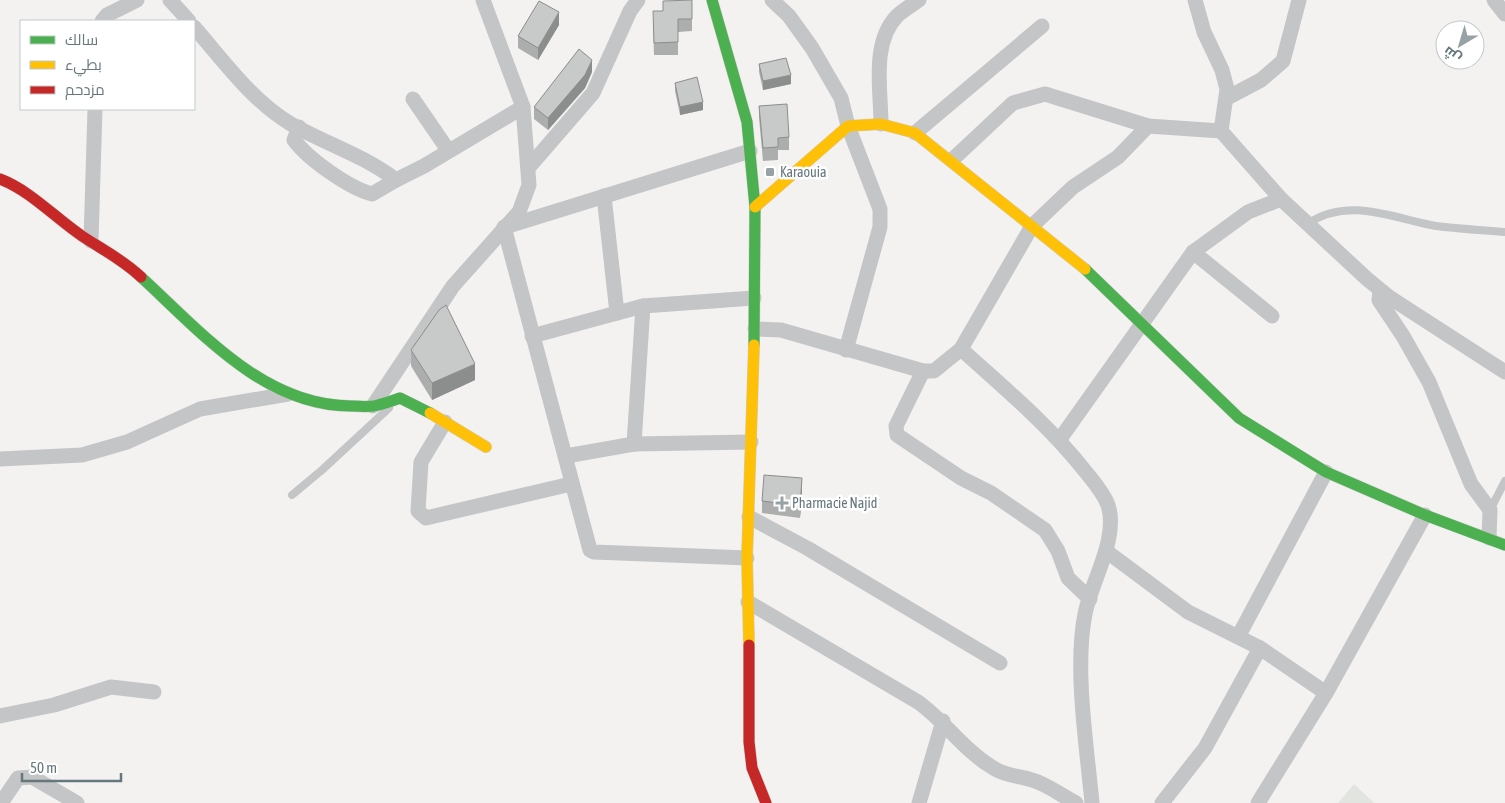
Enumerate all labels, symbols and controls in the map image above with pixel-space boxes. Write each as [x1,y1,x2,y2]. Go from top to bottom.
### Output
legend [20,20,195,110]
north arrow [1435,20,1485,70]
text: سالك [65,31,98,48]
text: ش [1440,43,1465,67]
text: بطيء [65,56,102,77]
text: مزدحم [65,81,105,100]
place label: Karaouia [780,164,827,180]
marker: Karaouia [764,166,776,178]
place label: Pharmacie Najid [792,495,877,511]
marker: Pharmacie Najid [776,497,788,509]
scale bar [22,750,121,782]
text: 50 m [30,759,57,776]

